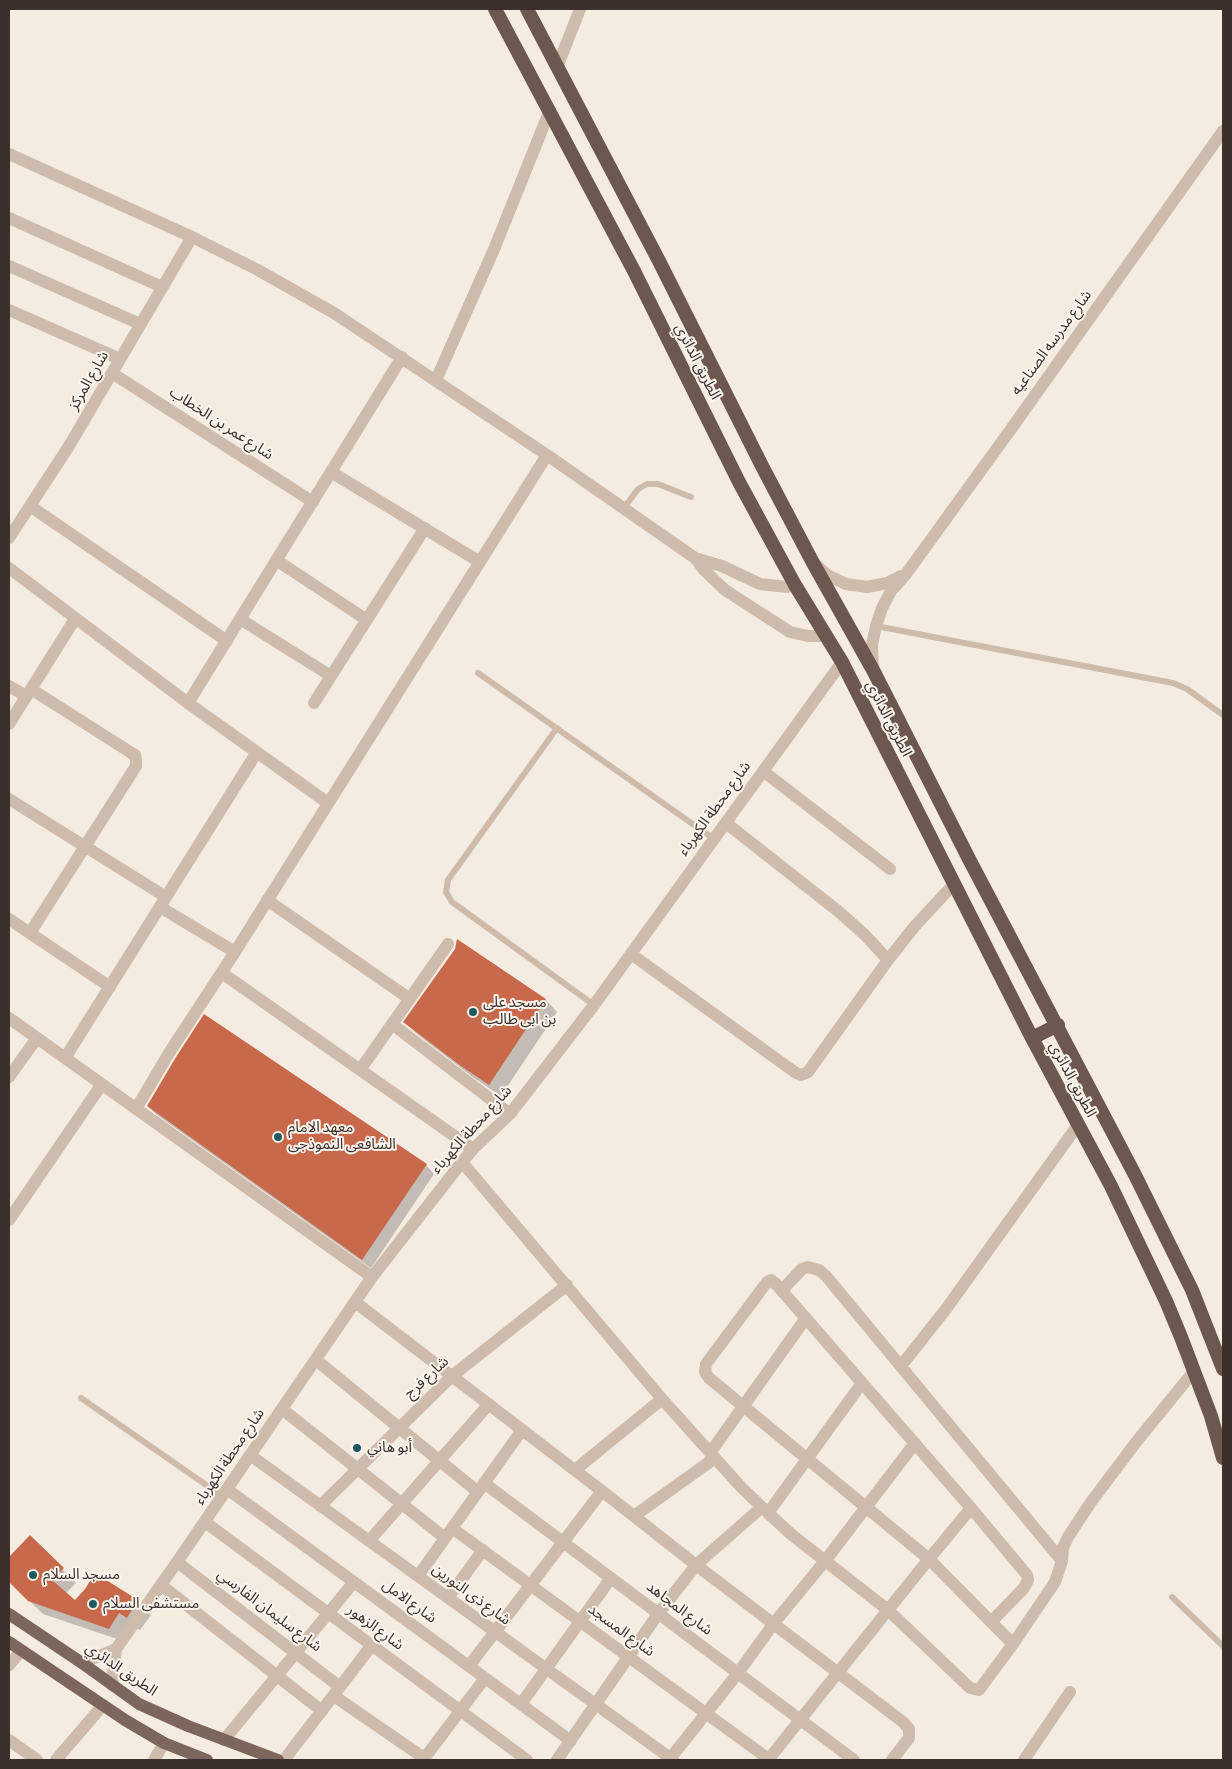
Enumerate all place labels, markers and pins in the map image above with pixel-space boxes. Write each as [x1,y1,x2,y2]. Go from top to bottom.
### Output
place label: مسجد على بن ابى طالب [483,994,556,1029]
marker: مسجد على بن ابى طالب [467,1006,479,1018]
place label: معهد الامام الشافعى النموذجى [288,1119,396,1154]
marker: معهد الامام الشافعى النموذجى [272,1131,284,1143]
place label: أبو هاني [367,1439,412,1457]
marker: أبو هاني [351,1442,363,1454]
place label: مسجد السلام [43,1566,120,1584]
marker: مسجد السلام [27,1569,39,1581]
place label: مستشفى السلام [103,1595,199,1613]
marker: مستشفى السلام [87,1598,99,1610]

